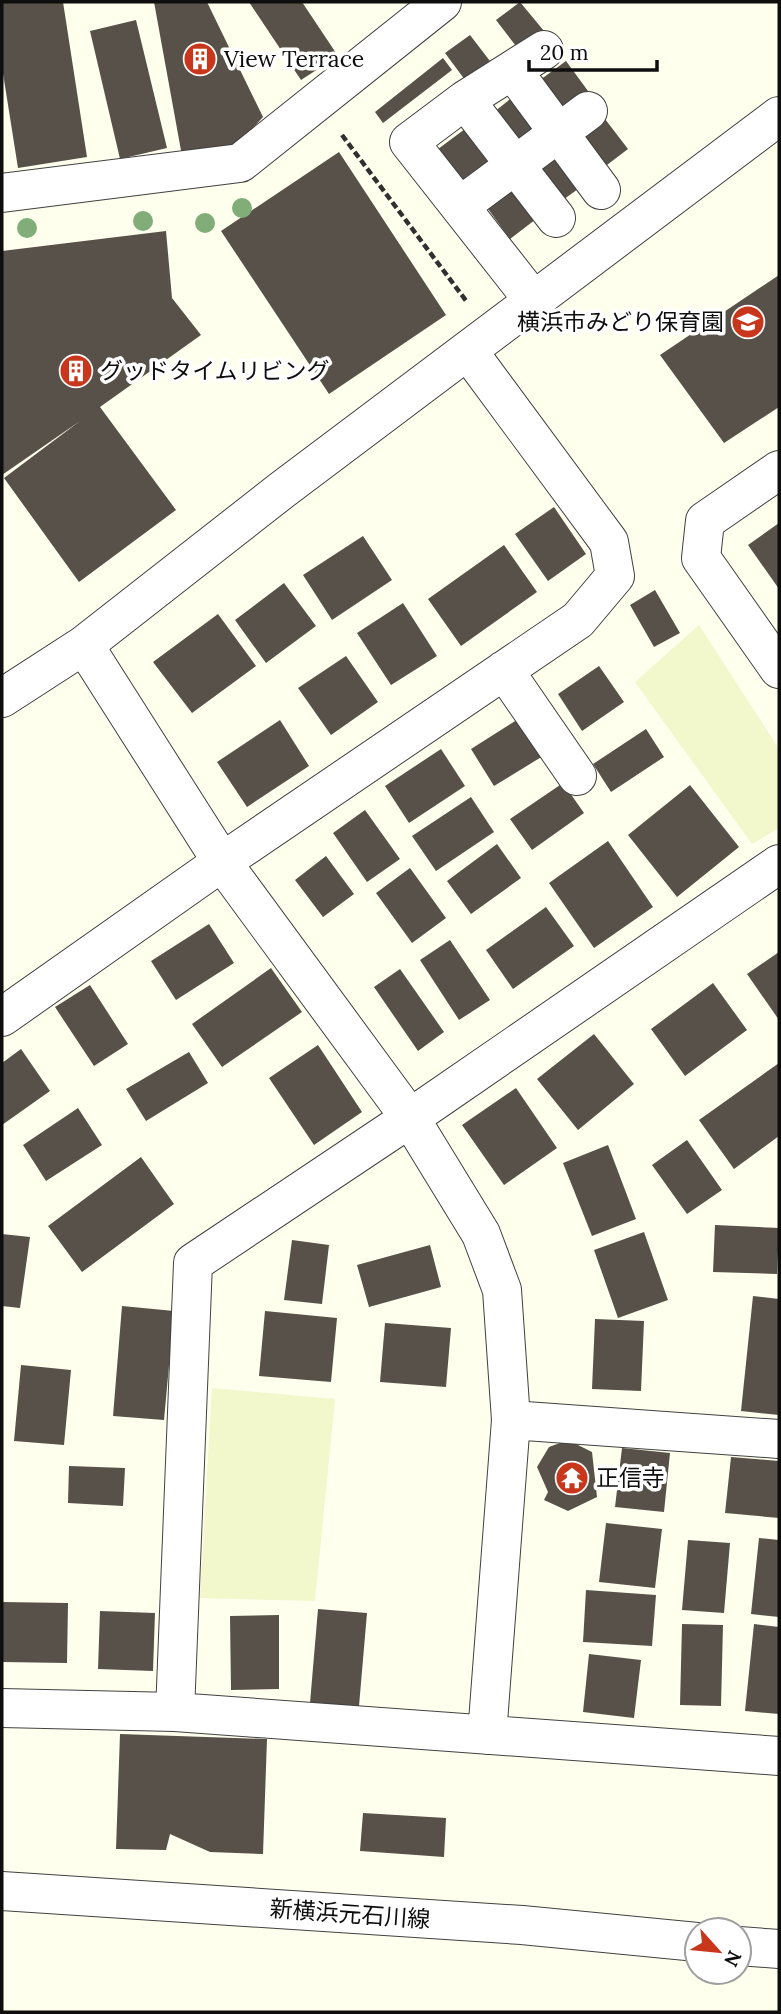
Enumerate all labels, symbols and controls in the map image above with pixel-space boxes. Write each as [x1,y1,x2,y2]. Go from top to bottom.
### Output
scale bar [529,28,657,72]
text: 20 m [540,39,589,66]
building icon: View Terrace [181,40,219,78]
place label: View Terrace [223,44,364,73]
school or university icon: 横浜市みどり保育園 [729,303,767,341]
place label: 横浜市みどり保育園 [517,307,724,336]
building icon: グッドタイムリビング [57,352,95,390]
place label: グッドタイムリビング [100,356,330,385]
temple icon: 正信寺 [553,1459,591,1497]
place label: 正信寺 [596,1463,665,1492]
street label: 新横浜元石川線 [269,1893,431,1934]
north arrow [683,1916,753,1986]
text: N [719,1947,747,1971]

